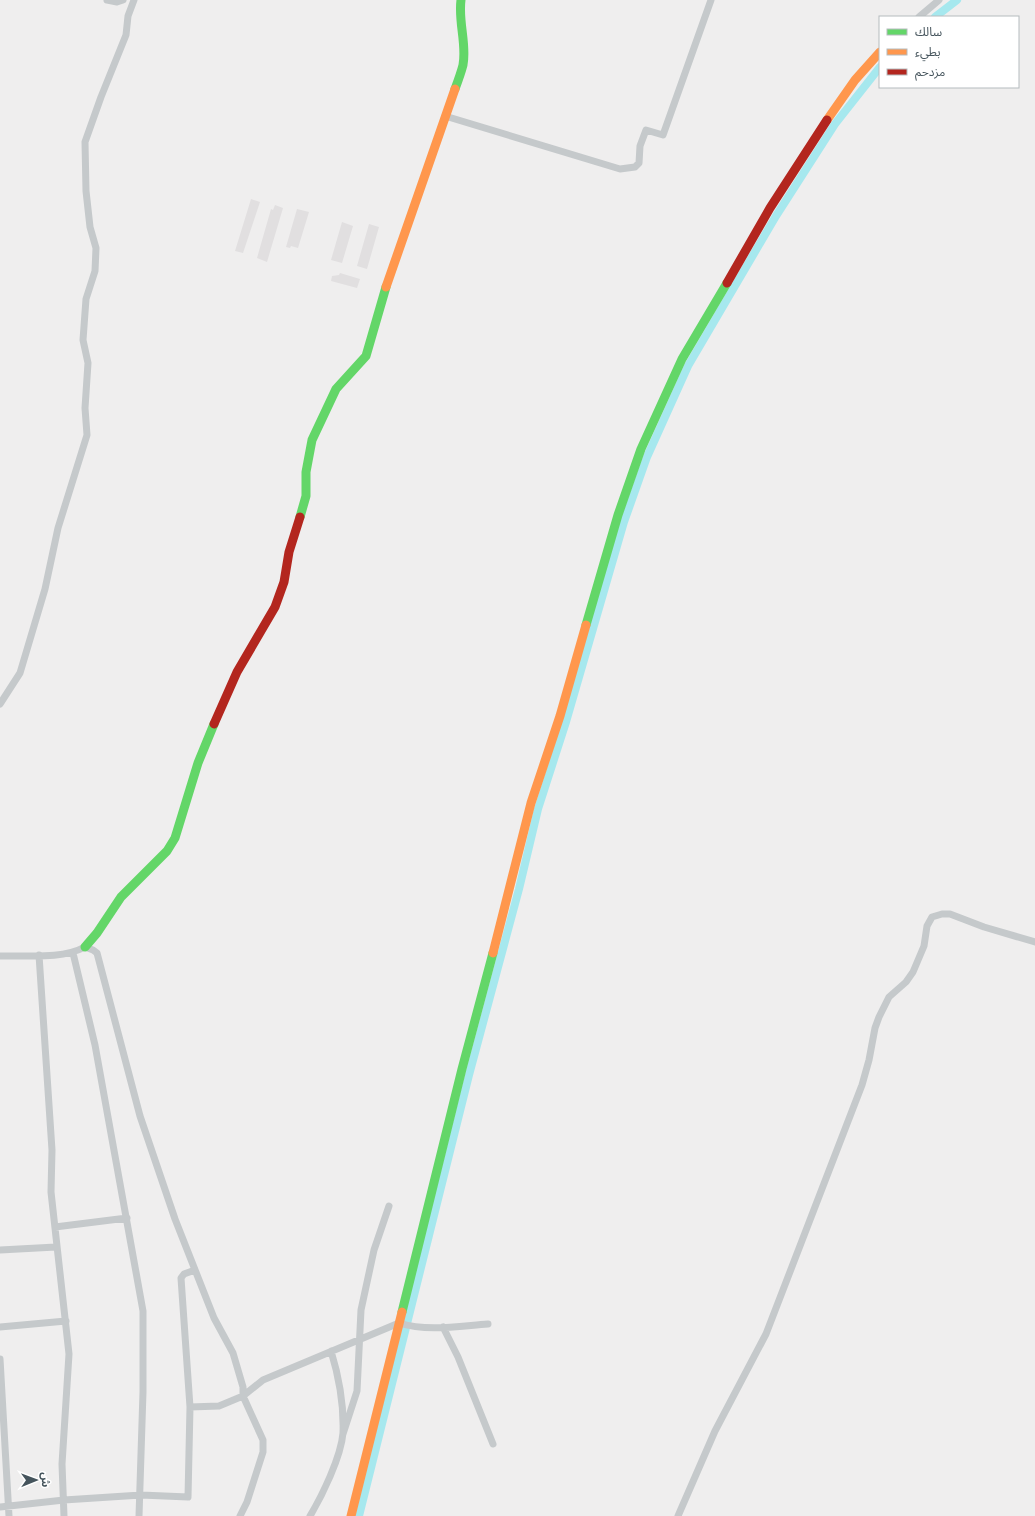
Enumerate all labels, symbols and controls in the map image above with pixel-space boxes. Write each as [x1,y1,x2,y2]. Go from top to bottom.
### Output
legend [879,16,1019,88]
text: سالك [915,24,942,39]
text: بطيء [915,44,941,62]
text: مزدحم [915,64,945,81]
north arrow [16,1460,56,1500]
text: ش [39,1472,53,1487]

